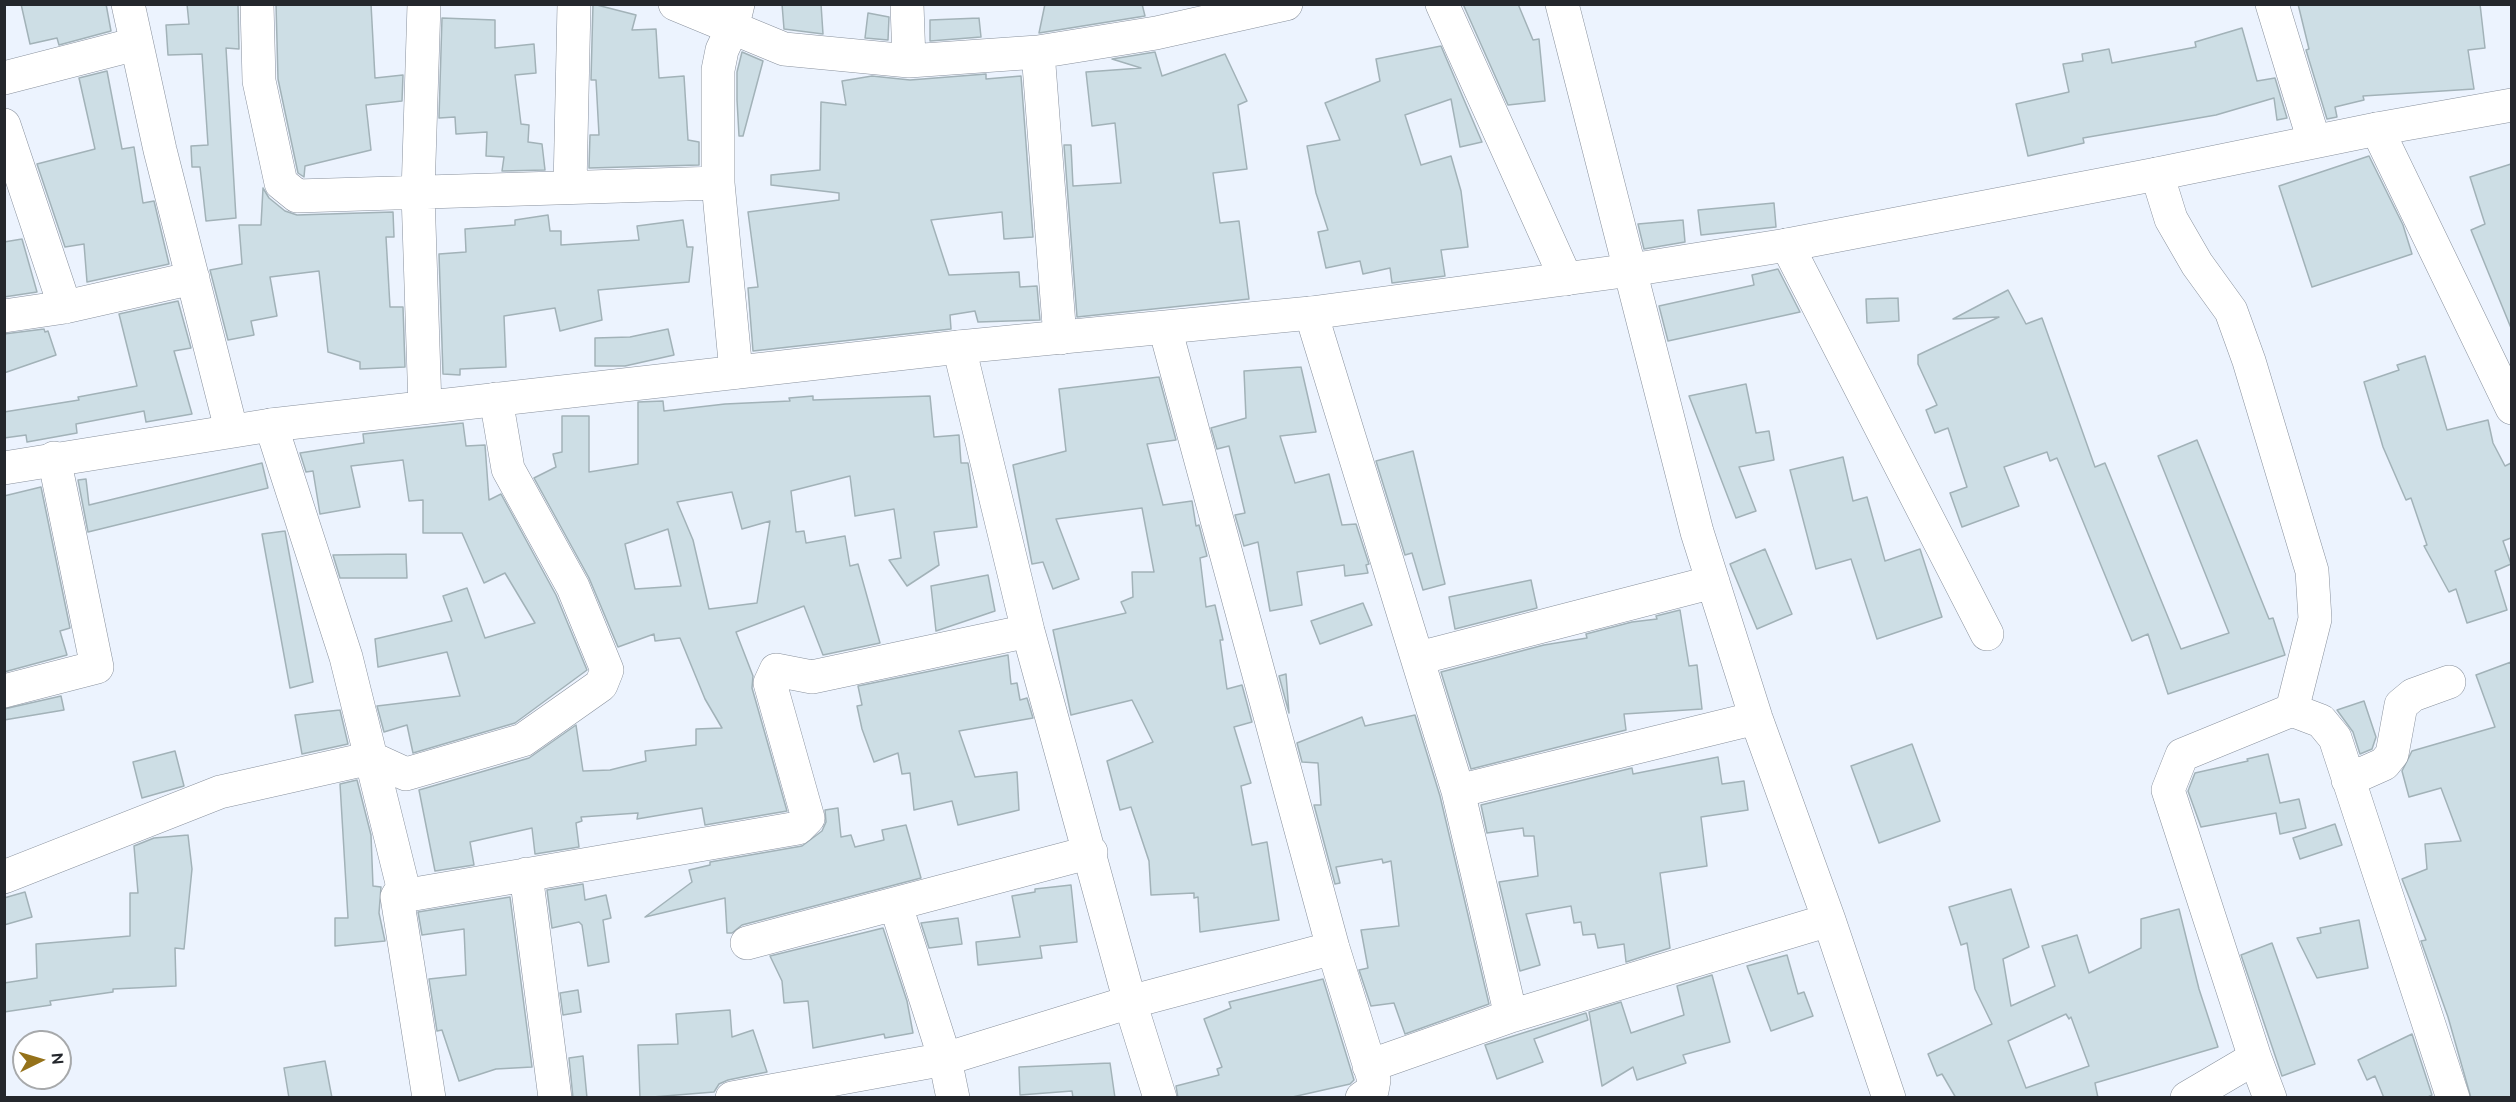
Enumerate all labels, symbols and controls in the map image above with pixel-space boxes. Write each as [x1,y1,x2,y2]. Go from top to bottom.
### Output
north arrow [12,1030,72,1090]
text: N [48,1052,67,1065]

